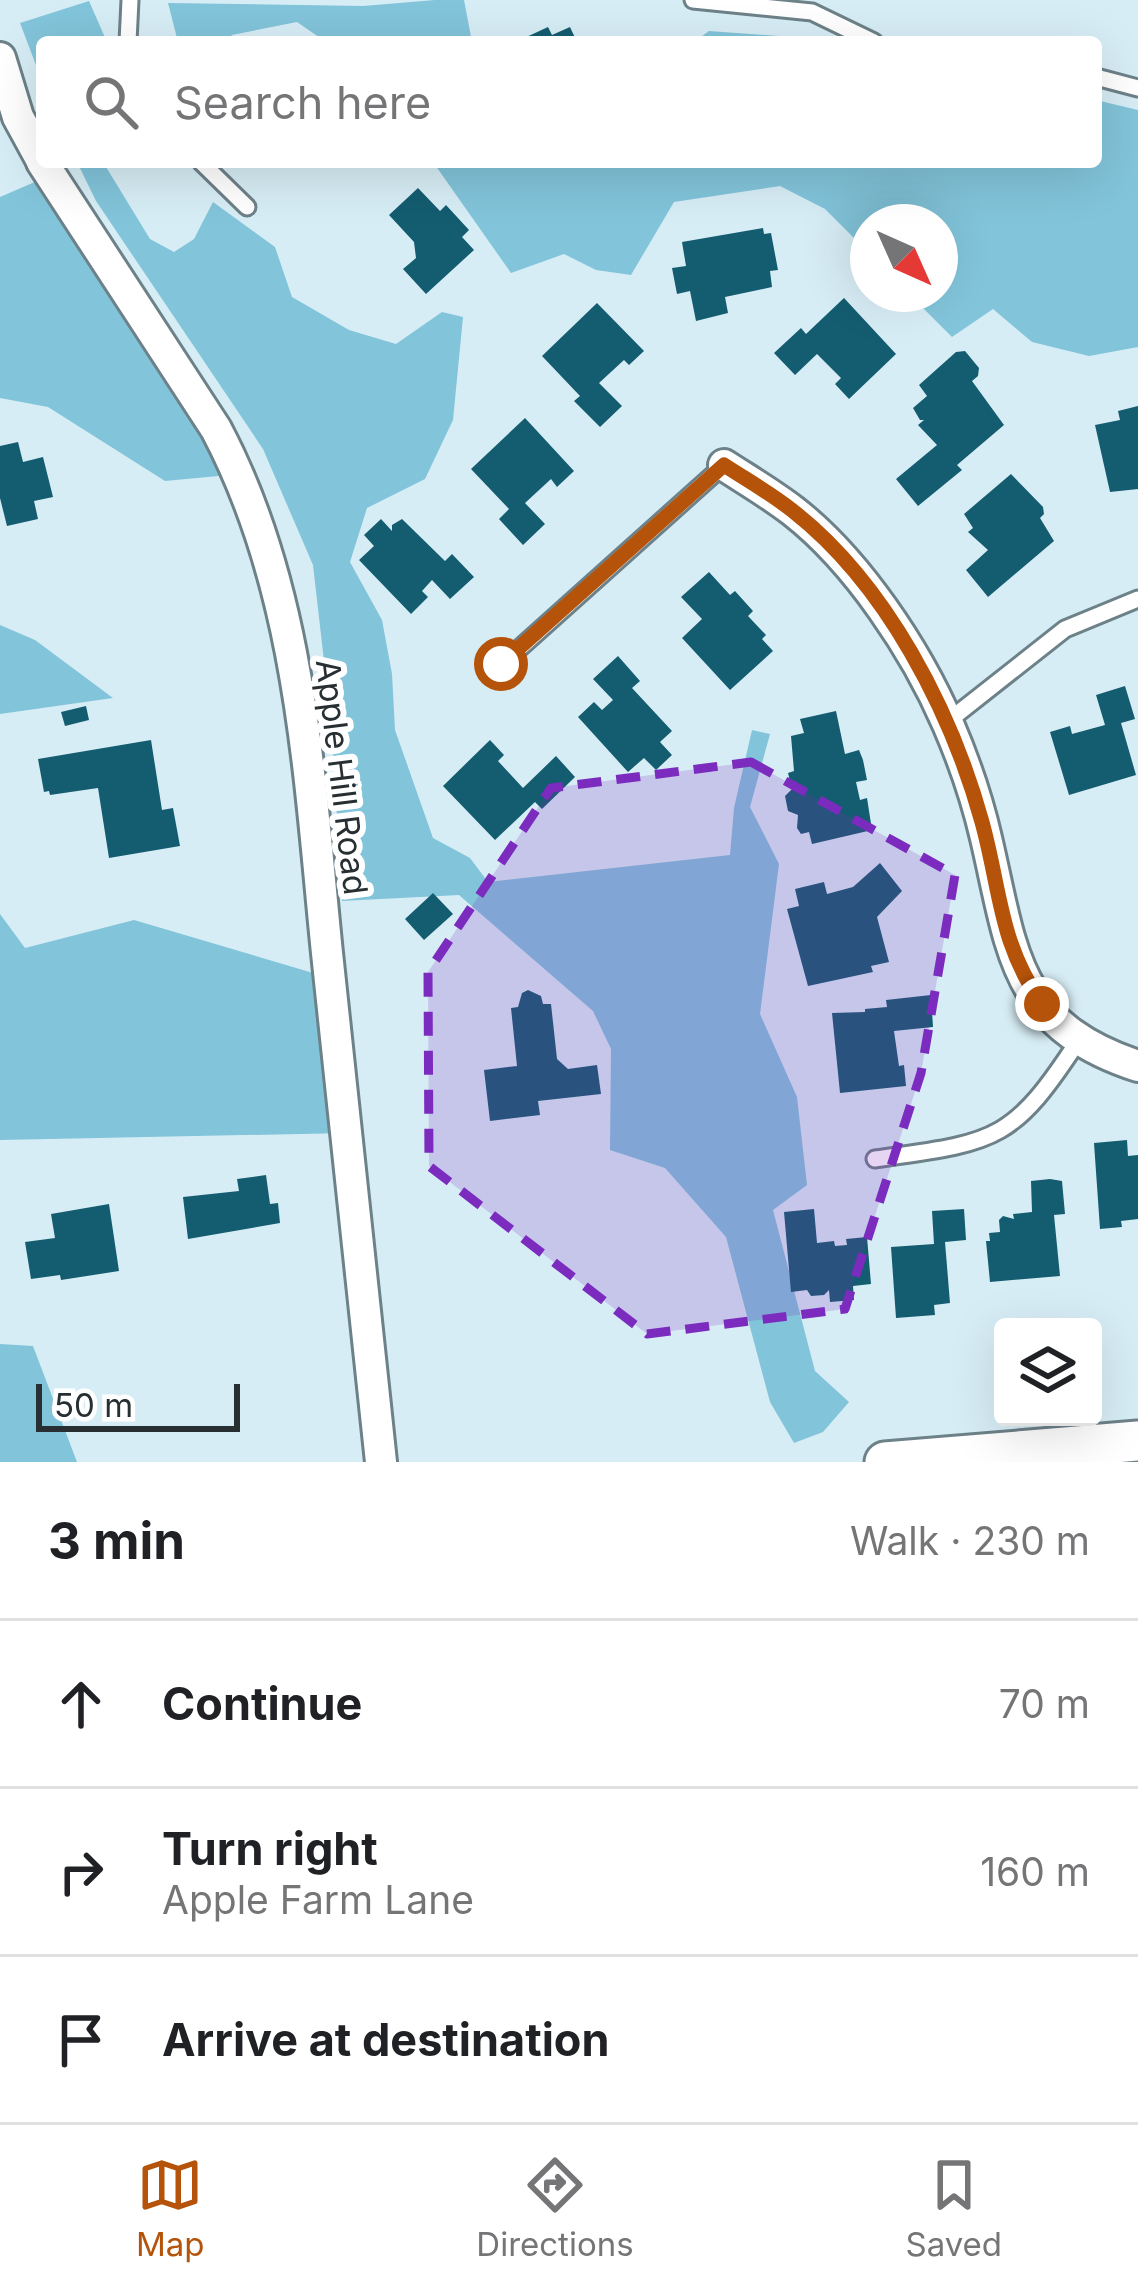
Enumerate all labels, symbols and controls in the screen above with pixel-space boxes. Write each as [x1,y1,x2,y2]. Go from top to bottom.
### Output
search box [36,36,1102,168]
icon: search [78,69,144,135]
text: Search here [174,75,431,130]
north arrow [850,204,958,312]
route start [474,637,528,691]
street label: Apple Hill Road [308,657,376,897]
route end [1015,977,1069,1031]
map controls [994,1318,1102,1426]
button: layers [994,1318,1102,1426]
scale bar [36,1378,240,1431]
text: 50 m [54,1385,133,1425]
text: 3 min [48,1510,185,1571]
text: Walk · 230 m [850,1517,1090,1564]
icon: ahead [48,1671,114,1737]
text: Continue [162,1676,362,1731]
text: 70 m [999,1680,1090,1727]
text: Turn right [162,1821,378,1876]
icon: right [48,1839,114,1905]
text: 160 m [980,1848,1090,1895]
text: Apple Farm Lane [162,1876,474,1923]
icon: arrive [48,2007,114,2073]
text: Arrive at destination [162,2012,609,2067]
tab: Map [136,2152,204,2264]
tab: Directions [476,2152,634,2264]
tab: Saved [905,2152,1002,2264]

